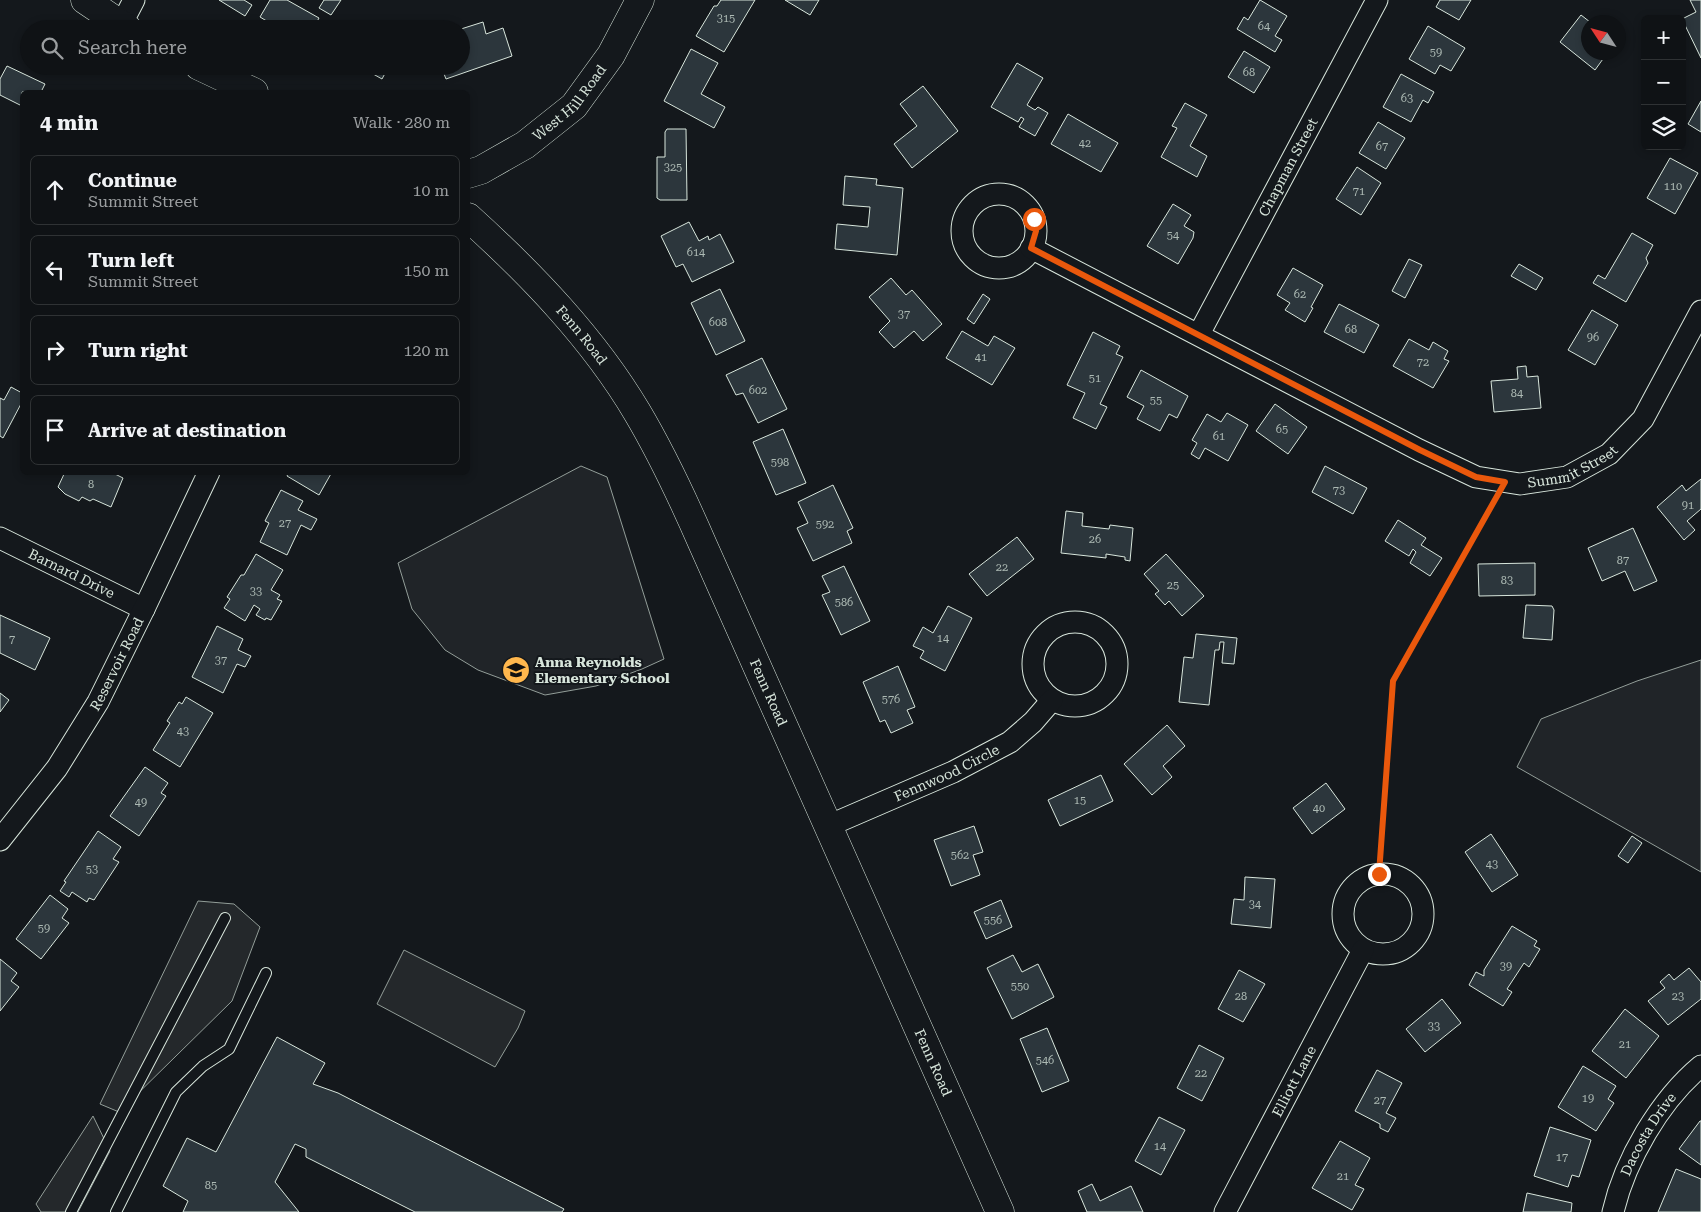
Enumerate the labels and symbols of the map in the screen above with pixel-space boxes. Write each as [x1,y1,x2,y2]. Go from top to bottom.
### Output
house number: 315 [717,12,735,25]
north arrow [1581,15,1626,60]
house number: 64 [1258,20,1271,33]
house number: 59 [1430,46,1442,59]
street label: West Hill Road [529,62,609,144]
house number: 68 [1243,66,1255,79]
house number: 63 [1401,92,1413,105]
street label: Chapman Street [1255,115,1321,219]
house number: 42 [1079,137,1091,150]
house number: 67 [1376,140,1388,153]
house number: 325 [664,161,682,174]
house number: 110 [1664,180,1682,193]
house number: 71 [1353,185,1365,198]
route start [1023,208,1046,231]
house number: 54 [1167,229,1180,242]
house number: 614 [687,246,706,259]
house number: 62 [1294,288,1306,301]
street label: Fenn Road [553,302,611,368]
house number: 37 [898,308,910,321]
house number: 608 [709,316,727,329]
house number: 68 [1345,323,1357,336]
house number: 96 [1587,331,1599,344]
house number: 41 [975,351,987,364]
house number: 72 [1417,356,1429,369]
house number: 51 [1089,372,1101,385]
house number: 602 [749,384,767,397]
house number: 84 [1511,387,1524,400]
house number: 55 [1150,394,1162,407]
house number: 65 [1276,423,1288,436]
house number: 61 [1213,430,1225,443]
street label: Summit Street [1526,442,1621,491]
house number: 598 [771,456,789,469]
house number: 8 [88,478,94,491]
house number: 73 [1333,484,1345,497]
house number: 91 [1682,499,1694,512]
house number: 27 [279,517,291,530]
house number: 592 [816,518,834,531]
house number: 26 [1089,533,1101,546]
street label: Barnard Drive [26,545,118,601]
house number: 87 [1617,554,1629,567]
house number: 22 [996,561,1008,574]
house number: 83 [1501,574,1513,587]
house number: 25 [1167,579,1179,592]
house number: 33 [250,585,262,598]
house number: 586 [835,596,853,609]
street label: Reservoir Road [87,615,147,714]
house number: 14 [937,632,950,645]
house number: 7 [9,633,15,646]
house number: 37 [215,654,227,667]
place label: Anna Reynolds Elementary School [535,654,670,686]
school or university icon: Anna Reynolds Elementary School [501,655,531,685]
street label: Fenn Road [747,657,791,728]
house number: 576 [882,693,900,706]
house number: 43 [177,725,189,738]
street label: Fennwood Circle [892,741,1002,805]
house number: 15 [1074,794,1086,807]
house number: 49 [135,796,147,809]
house number: 40 [1313,802,1325,815]
house number: 562 [951,849,969,862]
house number: 43 [1486,858,1498,871]
house number: 53 [86,863,98,876]
route end [1368,863,1391,886]
house number: 34 [1249,898,1262,911]
house number: 556 [984,914,1002,927]
house number: 59 [38,922,50,935]
house number: 39 [1500,960,1512,973]
house number: 550 [1011,980,1029,993]
house number: 28 [1235,990,1247,1003]
house number: 23 [1672,990,1684,1003]
house number: 33 [1428,1020,1440,1033]
street label: Fenn Road [912,1027,955,1098]
house number: 21 [1619,1038,1631,1051]
street label: Elliott Lane [1269,1043,1319,1119]
house number: 546 [1036,1054,1054,1067]
house number: 22 [1195,1067,1207,1080]
street label: Dacosta Drive [1617,1089,1679,1178]
house number: 19 [1582,1092,1594,1105]
house number: 27 [1374,1094,1386,1107]
house number: 14 [1154,1140,1167,1153]
house number: 17 [1556,1151,1568,1164]
house number: 21 [1337,1170,1349,1183]
house number: 85 [205,1179,217,1192]

